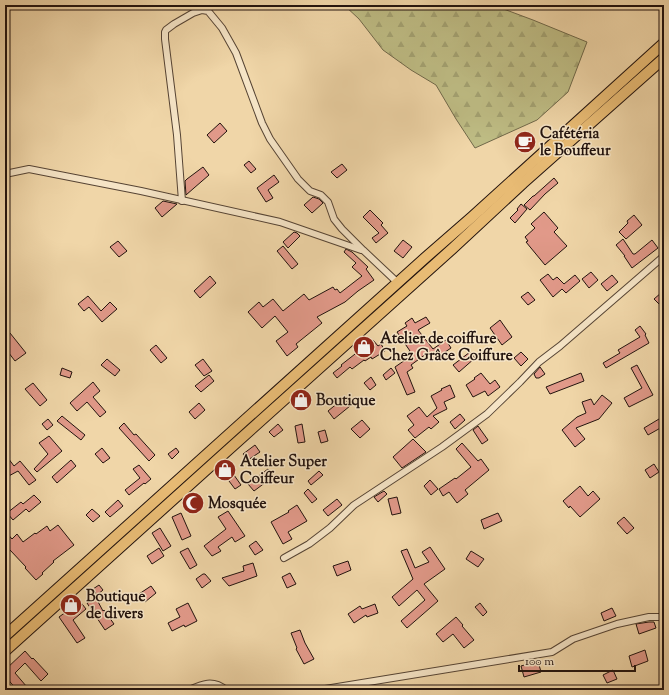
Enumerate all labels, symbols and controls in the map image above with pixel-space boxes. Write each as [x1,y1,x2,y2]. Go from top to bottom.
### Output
place label: Cafétéria le Bouffeur [540,124,611,162]
cafe icon: Cafétéria le Bouffeur [512,129,538,155]
place label: Atelier de coiffure Chez Grâce Coiffure [380,329,513,367]
shop icon: Atelier de coiffure Chez Grâce Coiffure [351,334,377,360]
shop icon: Boutique [288,387,314,413]
place label: Boutique [316,391,375,412]
place label: Atelier Super Coiffeur [240,452,327,490]
shop icon: Atelier Super Coiffeur [212,457,238,483]
mosque icon: Mosquée [180,490,206,516]
place label: Mosquée [208,494,267,515]
place label: Boutique de divers [86,587,145,625]
shop icon: Boutique de divers [58,592,84,618]
scale bar [519,647,635,673]
text: 100 m [525,653,554,671]

